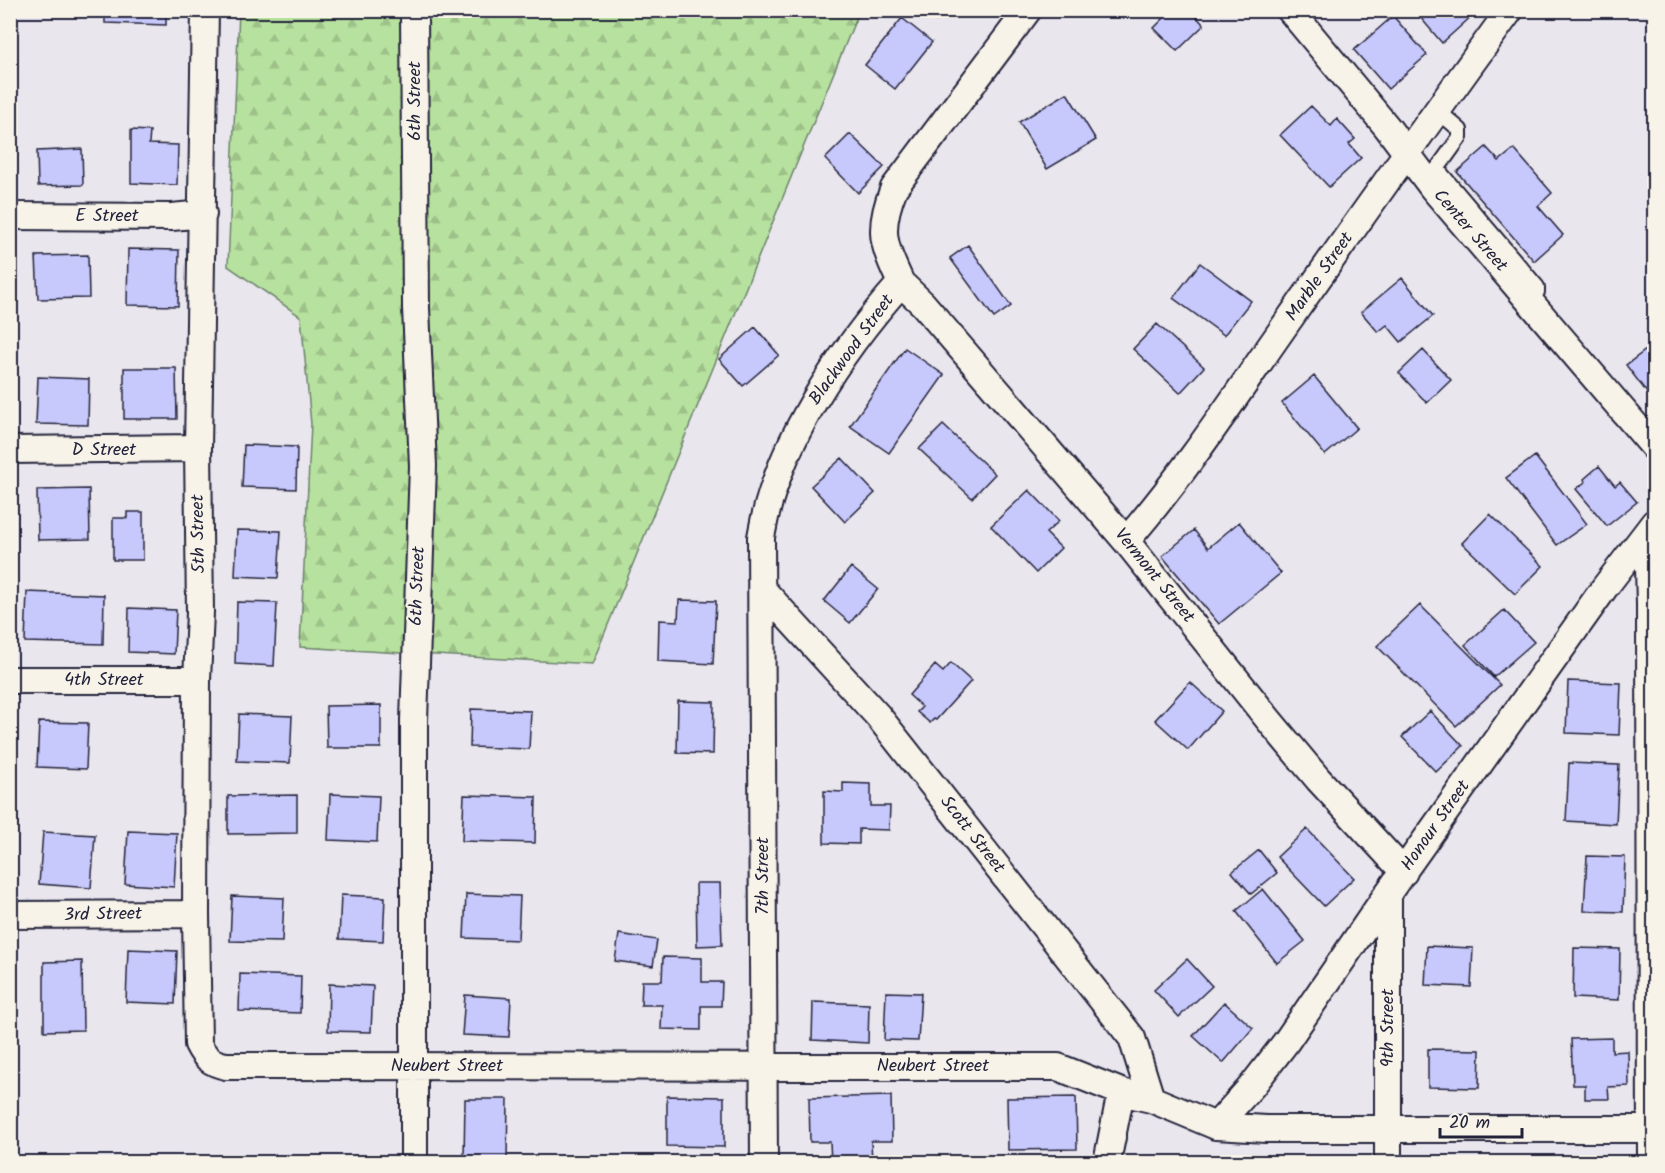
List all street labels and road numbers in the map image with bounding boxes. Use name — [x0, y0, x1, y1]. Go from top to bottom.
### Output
street label: 6th Street — [401, 60, 430, 141]
street label: Center Street — [1425, 183, 1515, 280]
street label: E Street — [75, 202, 140, 231]
street label: Marble Street — [1278, 225, 1362, 328]
street label: Blackwood Street — [802, 288, 903, 412]
street label: D Street — [72, 436, 137, 465]
street label: 5th Street — [184, 493, 214, 574]
street label: Vermont Street — [1106, 522, 1202, 631]
street label: 6th Street — [402, 545, 434, 626]
street label: 4th Street — [64, 666, 145, 695]
street label: Honour Street — [1394, 774, 1479, 878]
street label: Scott Street — [932, 790, 1013, 881]
street label: 7th Street — [749, 836, 778, 915]
street label: 3rd Street — [64, 900, 143, 930]
street label: 9th Street — [1374, 988, 1403, 1067]
street label: Neubert Street — [391, 1052, 504, 1081]
street label: Neubert Street — [877, 1052, 990, 1081]

